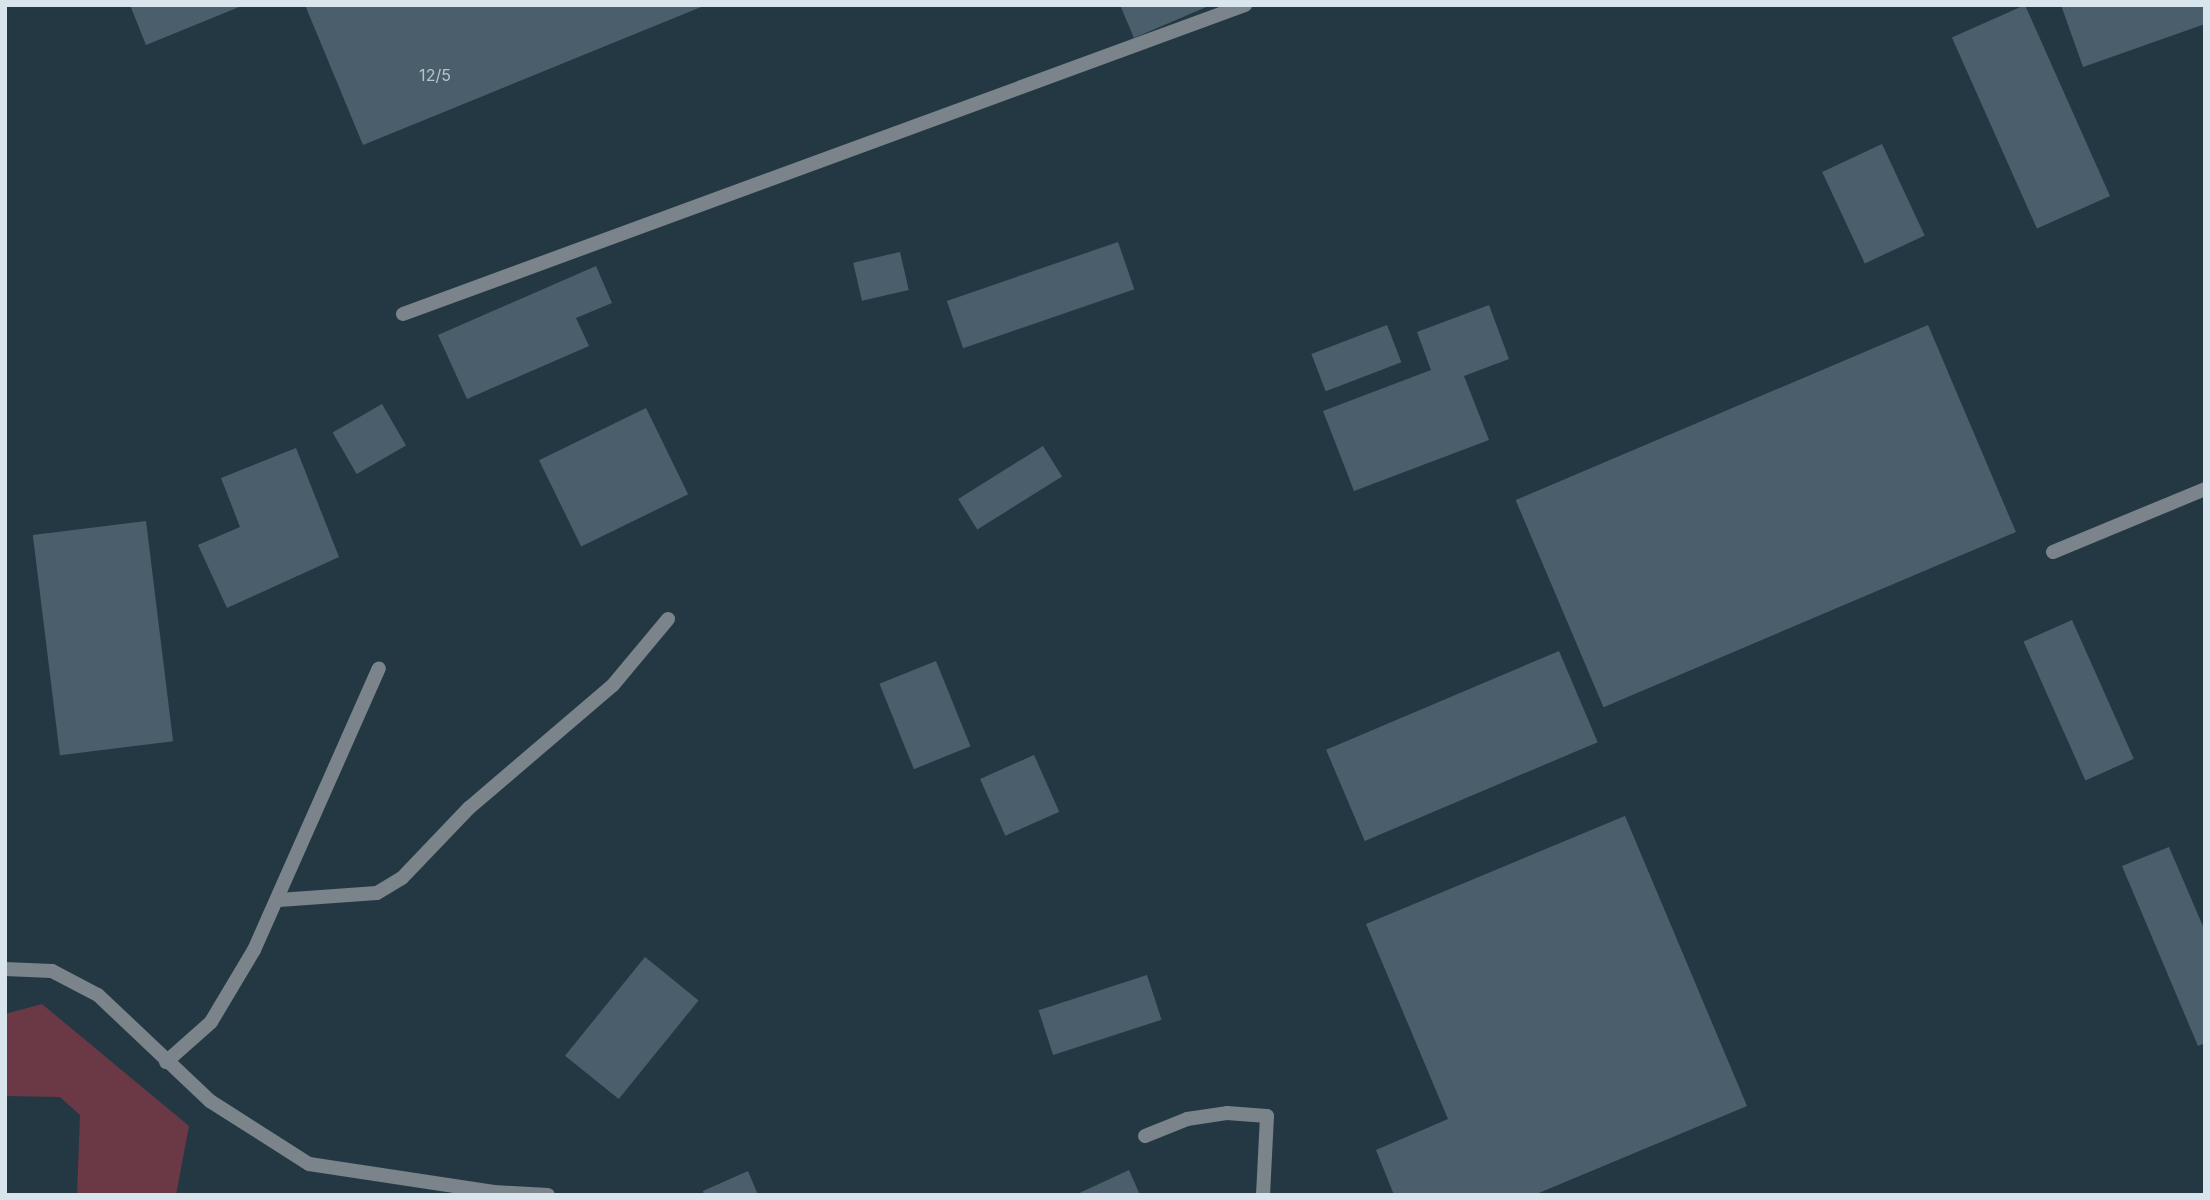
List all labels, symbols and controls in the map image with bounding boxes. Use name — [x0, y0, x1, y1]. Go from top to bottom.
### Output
house number: 12/5 — [419, 65, 451, 85]

